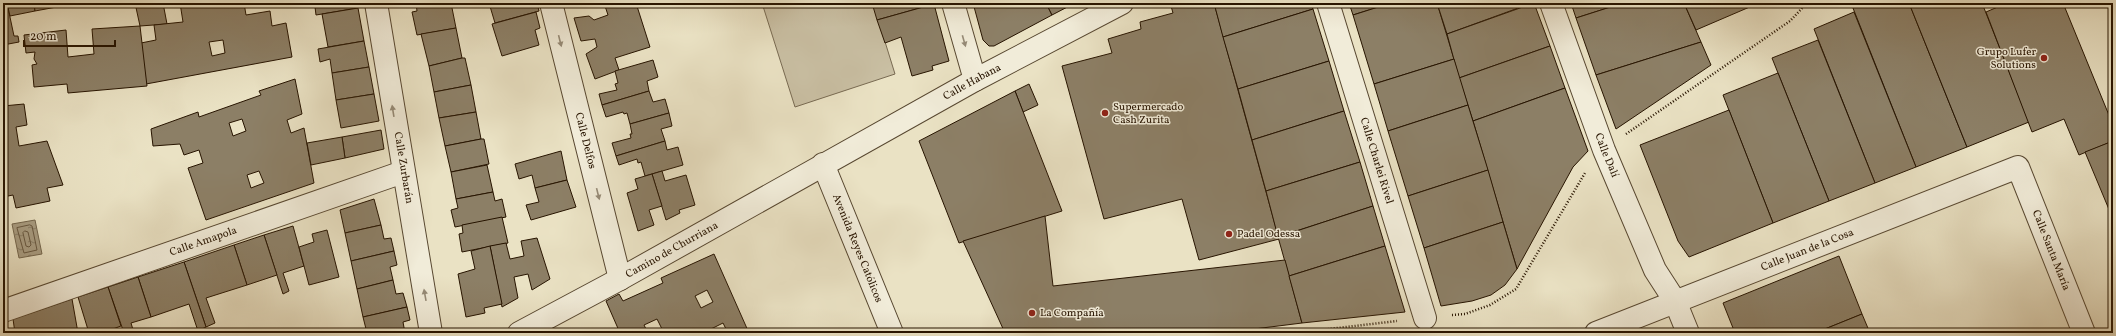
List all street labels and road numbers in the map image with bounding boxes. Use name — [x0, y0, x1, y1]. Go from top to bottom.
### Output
street label: Calle Habana — [940, 60, 1004, 104]
street label: Calle Delfos — [571, 111, 600, 171]
street label: Calle Charlei Rivel — [1356, 116, 1397, 206]
street label: Calle Zurbarán — [390, 131, 417, 205]
street label: Calle Dalí — [1591, 131, 1623, 180]
street label: Avenida Reyes Católicos — [828, 192, 886, 305]
street label: Calle Santa María — [2028, 208, 2074, 293]
street label: Camino de Churriana — [623, 218, 721, 282]
street label: Calle Amapola — [167, 223, 240, 260]
street label: Calle Juan de la Cosa — [1759, 225, 1856, 275]

